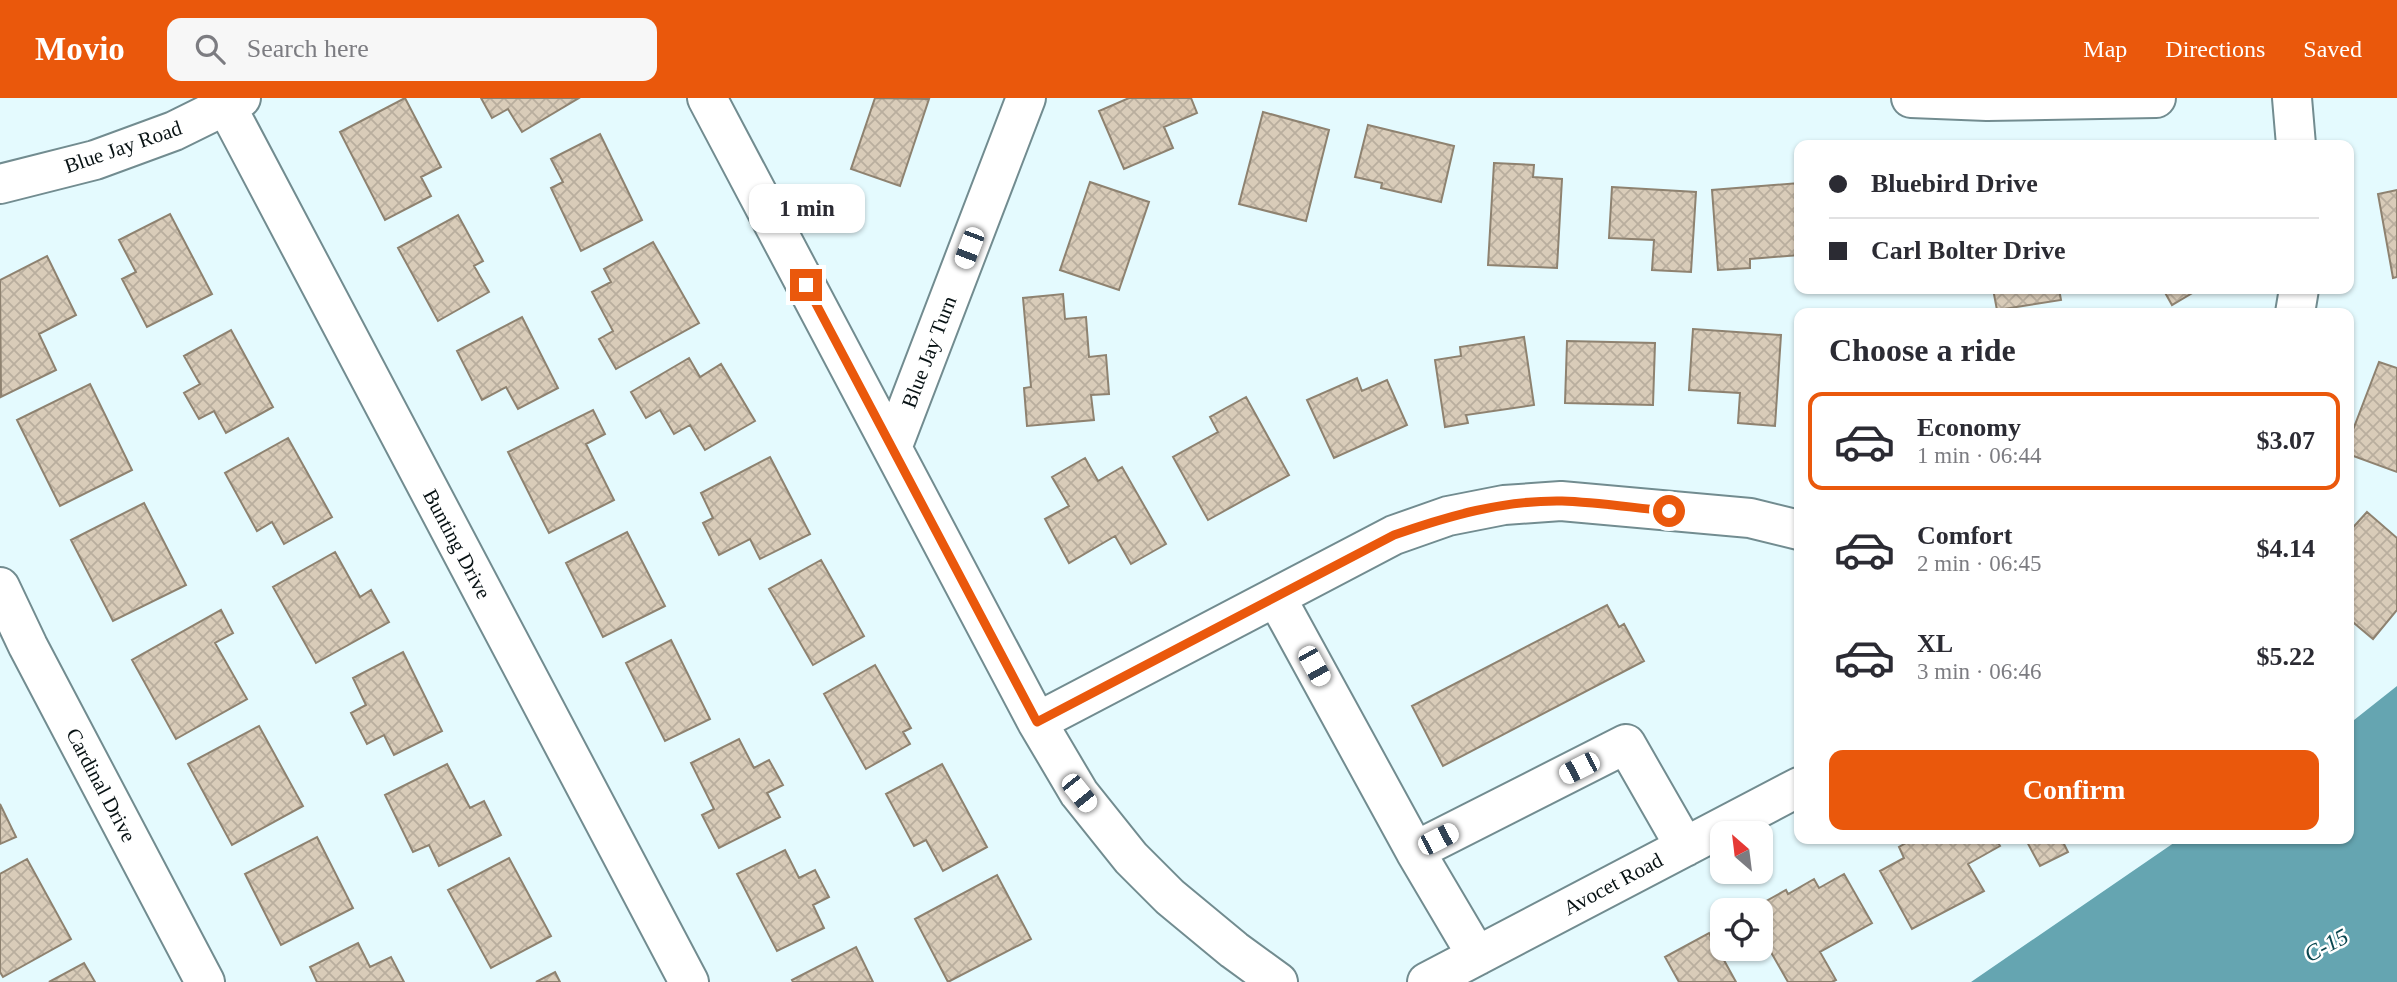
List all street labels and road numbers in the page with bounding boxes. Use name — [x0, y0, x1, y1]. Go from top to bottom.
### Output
street label: Blue Jay Road — [61, 116, 185, 178]
street label: Blue Jay Turn — [897, 292, 962, 411]
street label: Bunting Drive — [418, 485, 496, 603]
street label: Cardinal Drive — [61, 724, 141, 846]
street label: Avocet Road — [1559, 848, 1667, 920]

